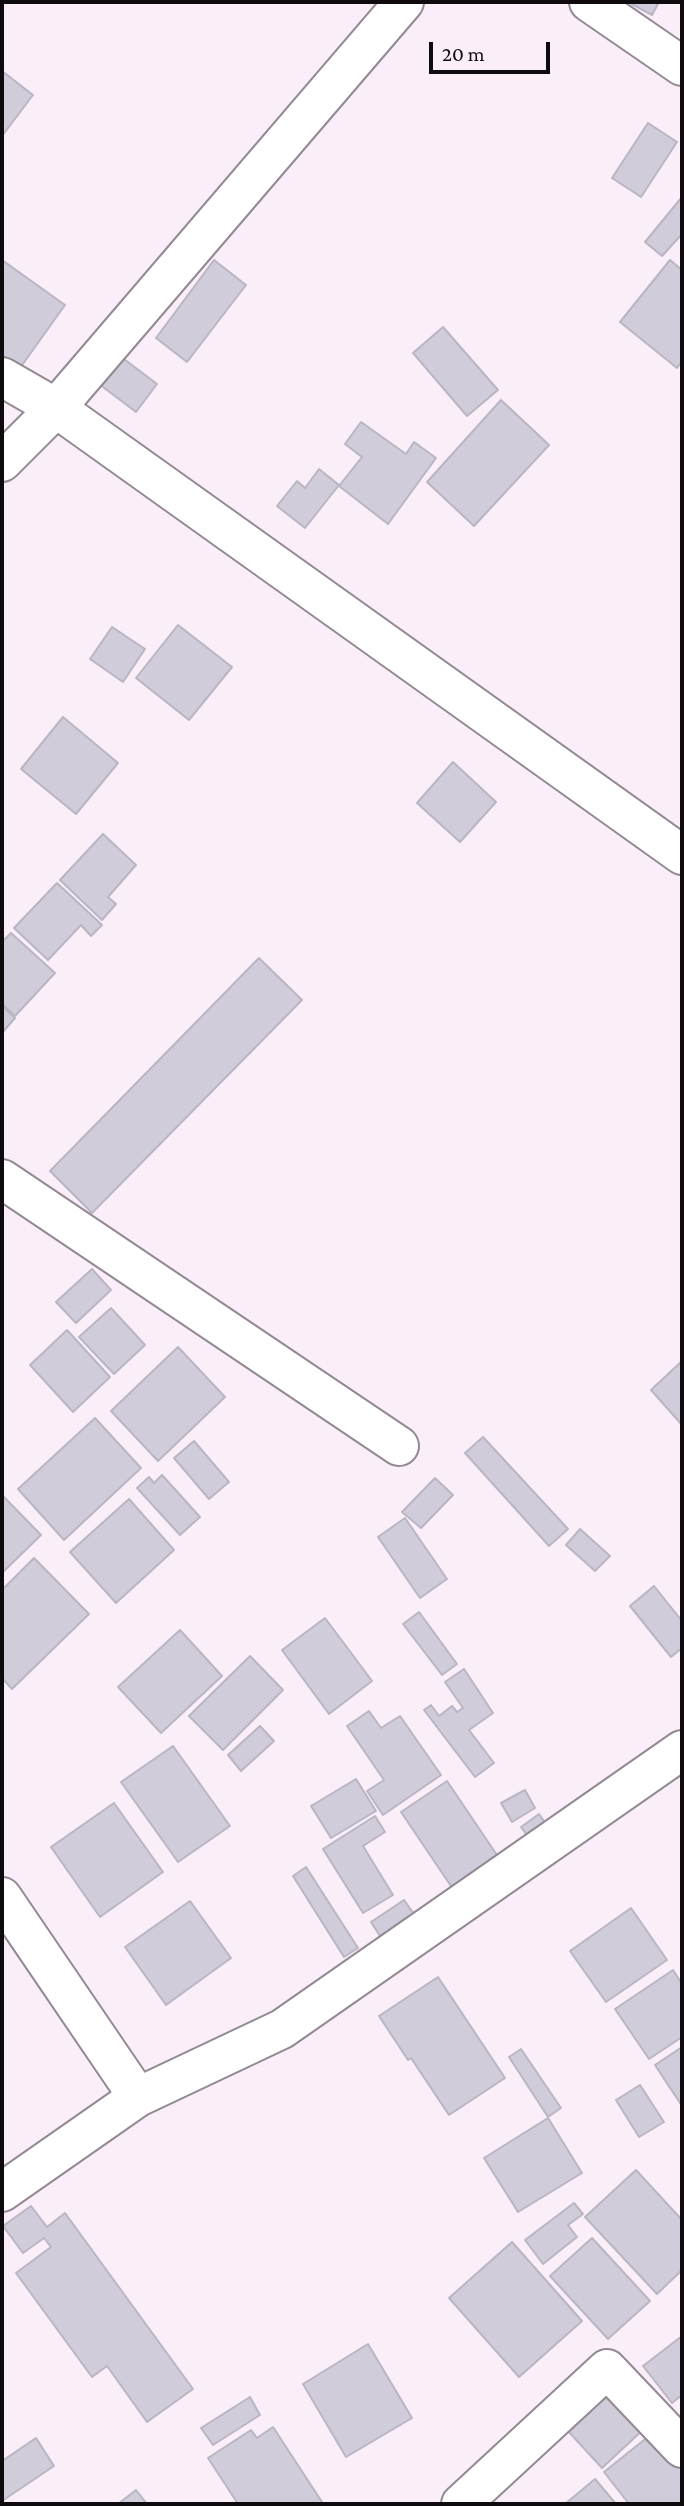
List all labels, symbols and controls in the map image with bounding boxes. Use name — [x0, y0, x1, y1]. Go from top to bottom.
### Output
scale bar — [432, 28, 553, 72]
text: 20 m — [442, 42, 485, 66]

